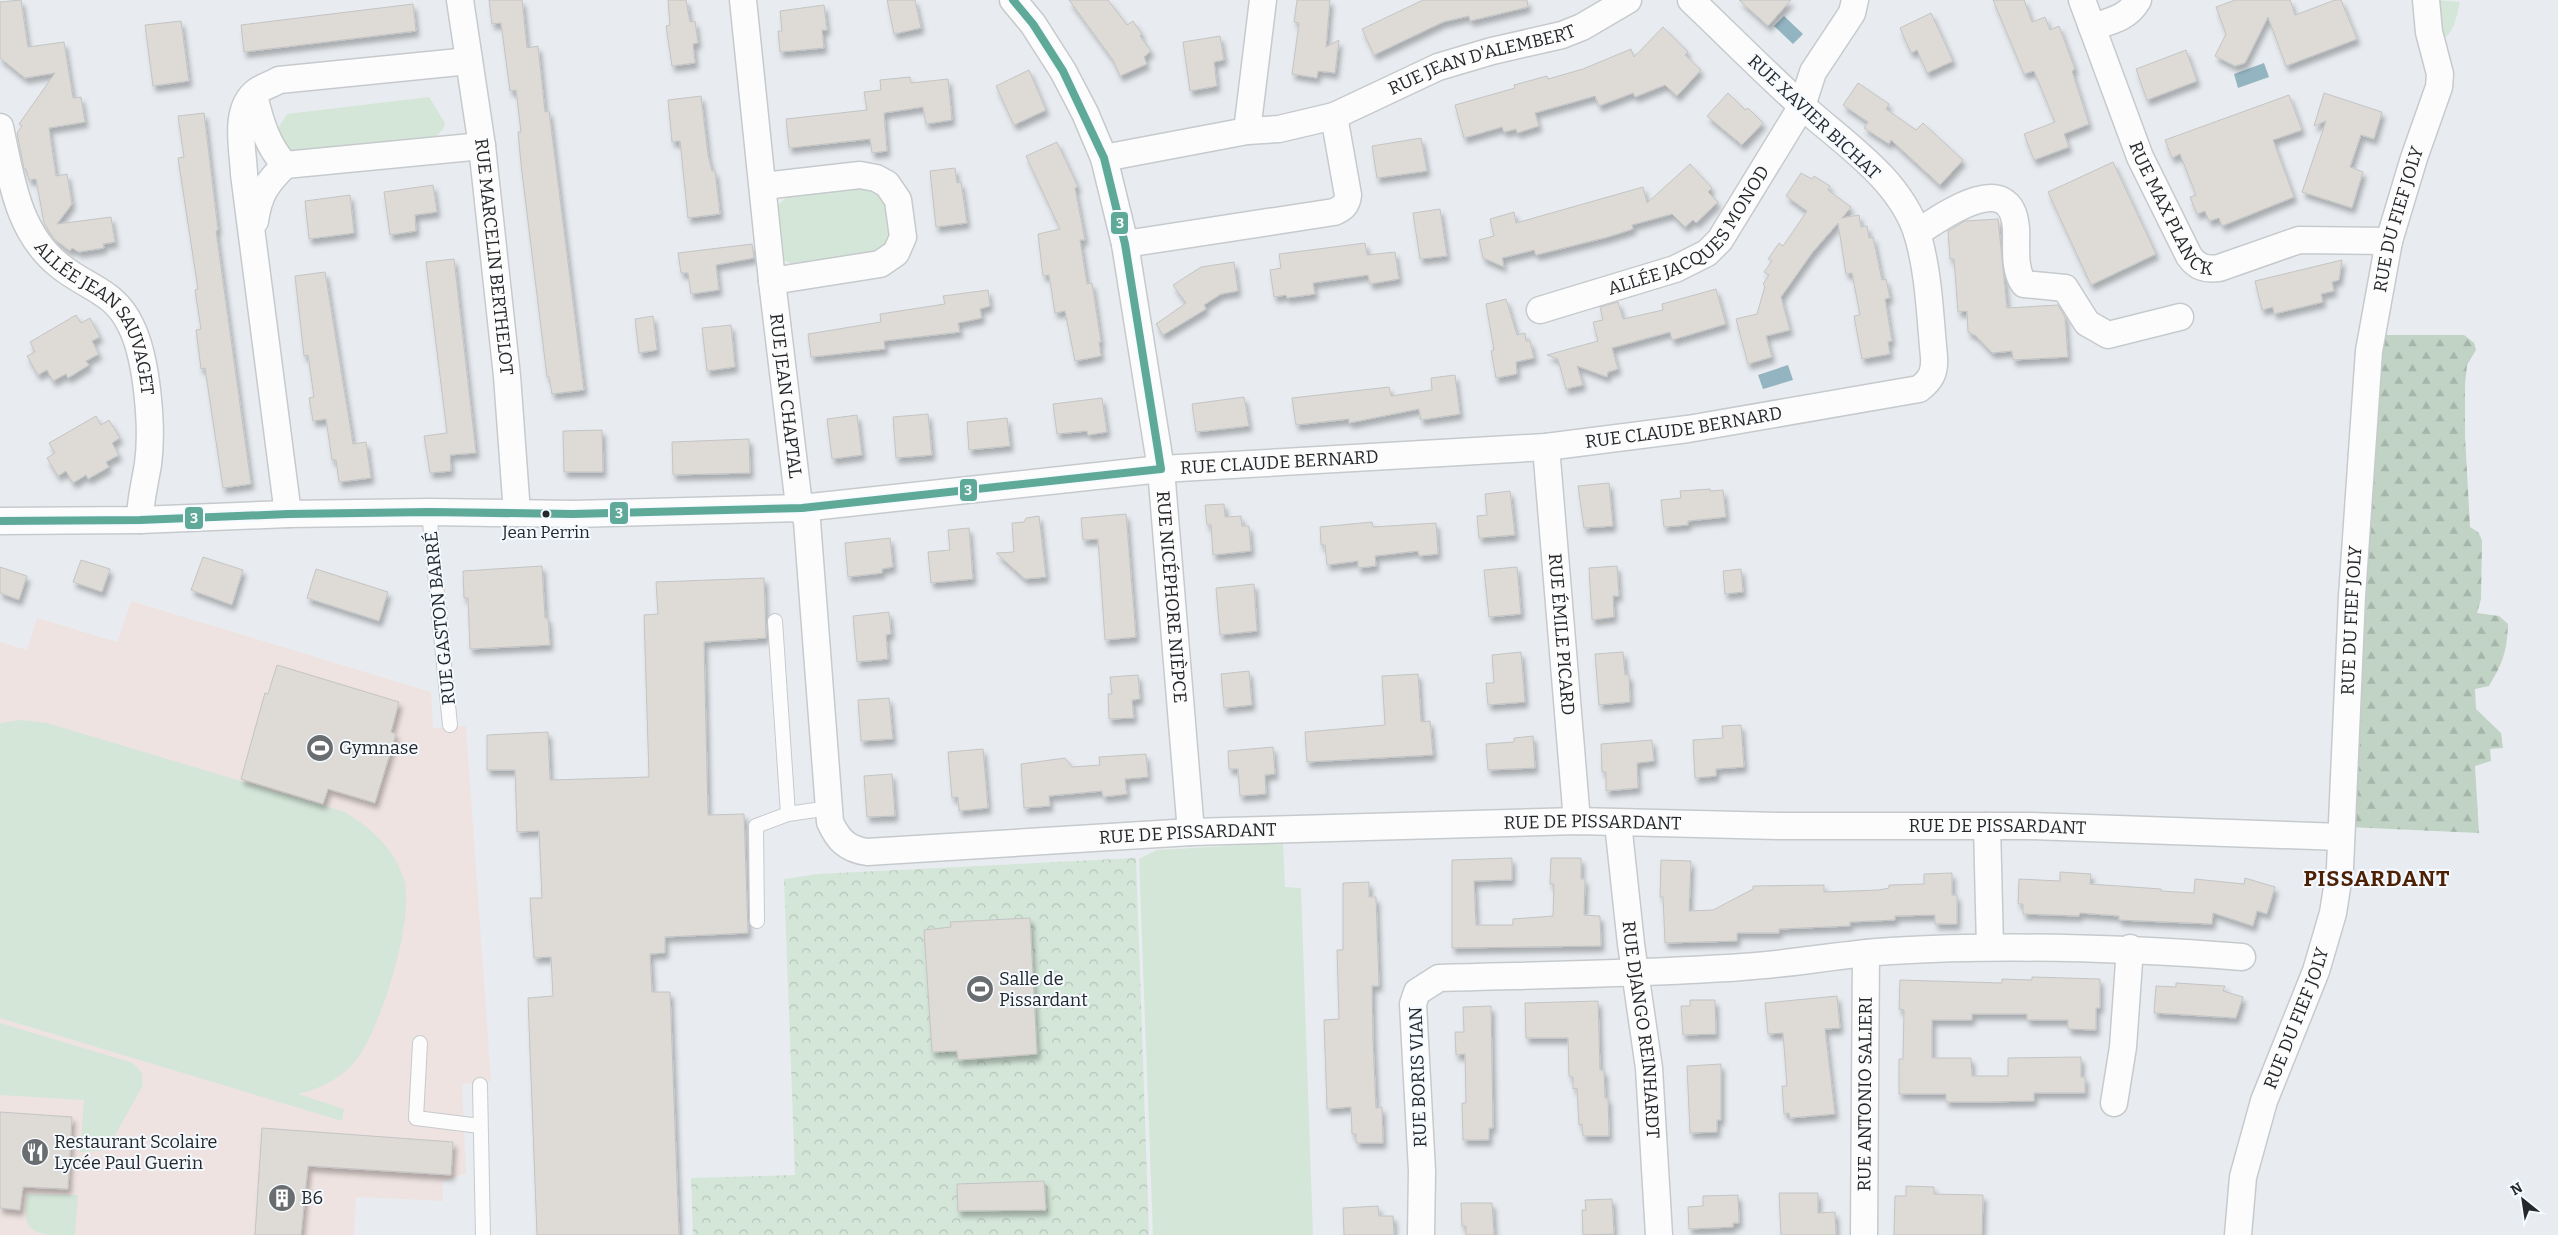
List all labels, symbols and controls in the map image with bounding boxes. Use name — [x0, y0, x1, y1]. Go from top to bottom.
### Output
street label: RUE JEAN D'ALEMBERT — [1385, 20, 1579, 100]
street label: RUE XAVIER BICHAT — [1743, 50, 1885, 184]
street label: RUE MARCELIN BERTHELOT — [470, 137, 518, 377]
street label: RUE MAX PLANCK — [2124, 138, 2215, 280]
street label: RUE DU FIEF JOLY — [2369, 143, 2428, 294]
street label: ALLÉE JACQUES MONOD — [1605, 161, 1774, 300]
line badge: 3 — [1110, 211, 1129, 235]
text: 3 — [1116, 215, 1124, 232]
street label: ALLÉE JEAN SAUVAGET — [30, 236, 159, 397]
street label: RUE JEAN CHAPTAL — [765, 312, 807, 479]
street label: RUE CLAUDE BERNARD — [1584, 402, 1784, 453]
street label: RUE CLAUDE BERNARD — [1180, 446, 1379, 479]
line badge: 3 — [959, 478, 978, 502]
text: 3 — [964, 482, 972, 499]
street label: RUE NICÉPHORE NIÈPCE — [1152, 490, 1191, 704]
line badge: 3 — [609, 501, 629, 525]
text: 3 — [615, 505, 623, 522]
line badge: 3 — [184, 506, 204, 530]
marker: Jean Perrin — [541, 509, 551, 519]
text: 3 — [190, 510, 198, 527]
place label: Jean Perrin — [501, 522, 590, 543]
street label: RUE GASTON BARRÉ — [419, 530, 460, 706]
street label: RUE DU FIEF JOLY — [2337, 544, 2367, 696]
street label: RUE ÉMILE PICARD — [1544, 552, 1579, 716]
sports icon: Gymnase — [305, 733, 335, 763]
place label: Gymnase — [339, 737, 418, 759]
street label: RUE DE PISSARDANT — [1503, 810, 1682, 835]
street label: RUE DE PISSARDANT — [1908, 815, 2087, 839]
street label: RUE DE PISSARDANT — [1098, 819, 1277, 849]
district label: PISSARDANT — [2304, 865, 2450, 892]
street label: RUE DJANGO REINHARDT — [1618, 920, 1664, 1139]
street label: RUE DU FIEF JOLY — [2259, 945, 2333, 1092]
place label: Salle de Pissardant — [999, 968, 1088, 1011]
sports icon: Salle de Pissardant — [965, 974, 995, 1004]
street label: RUE ANTONIO SALIERI — [1853, 996, 1877, 1192]
street label: RUE BORIS VIAN — [1405, 1006, 1431, 1148]
place label: Restaurant Scolaire Lycée Paul Guerin — [54, 1131, 217, 1174]
restaurant icon: Restaurant Scolaire Lycée Paul Guerin — [20, 1137, 50, 1167]
north arrow — [2498, 1175, 2548, 1225]
text: N — [2508, 1179, 2526, 1199]
building icon: B6 — [267, 1183, 297, 1213]
place label: B6 — [301, 1187, 323, 1209]

